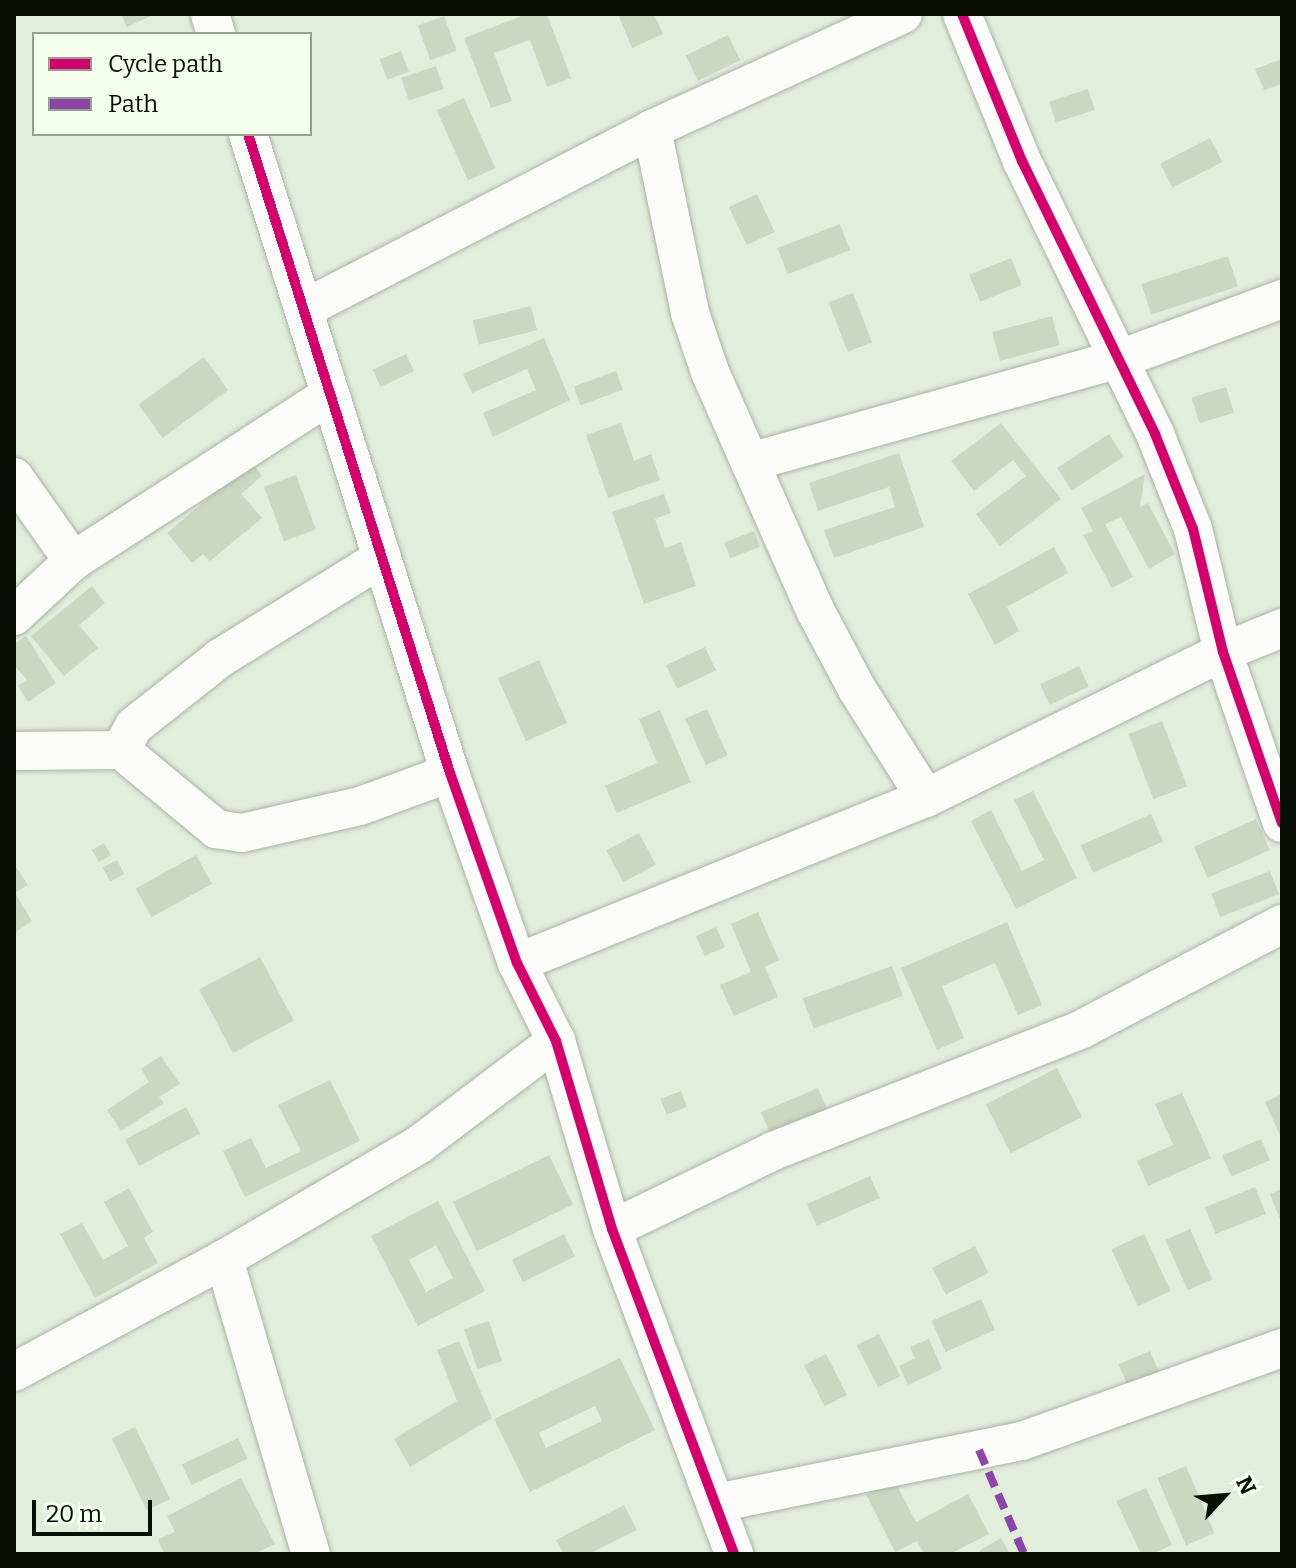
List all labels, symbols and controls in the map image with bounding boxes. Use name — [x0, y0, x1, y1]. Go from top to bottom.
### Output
legend — [32, 32, 312, 136]
text: Cycle path — [108, 50, 223, 78]
text: Path — [108, 90, 158, 118]
north arrow — [1184, 1456, 1264, 1536]
text: N — [1230, 1472, 1262, 1499]
scale bar — [36, 1484, 156, 1534]
text: 20 m — [46, 1500, 102, 1528]

